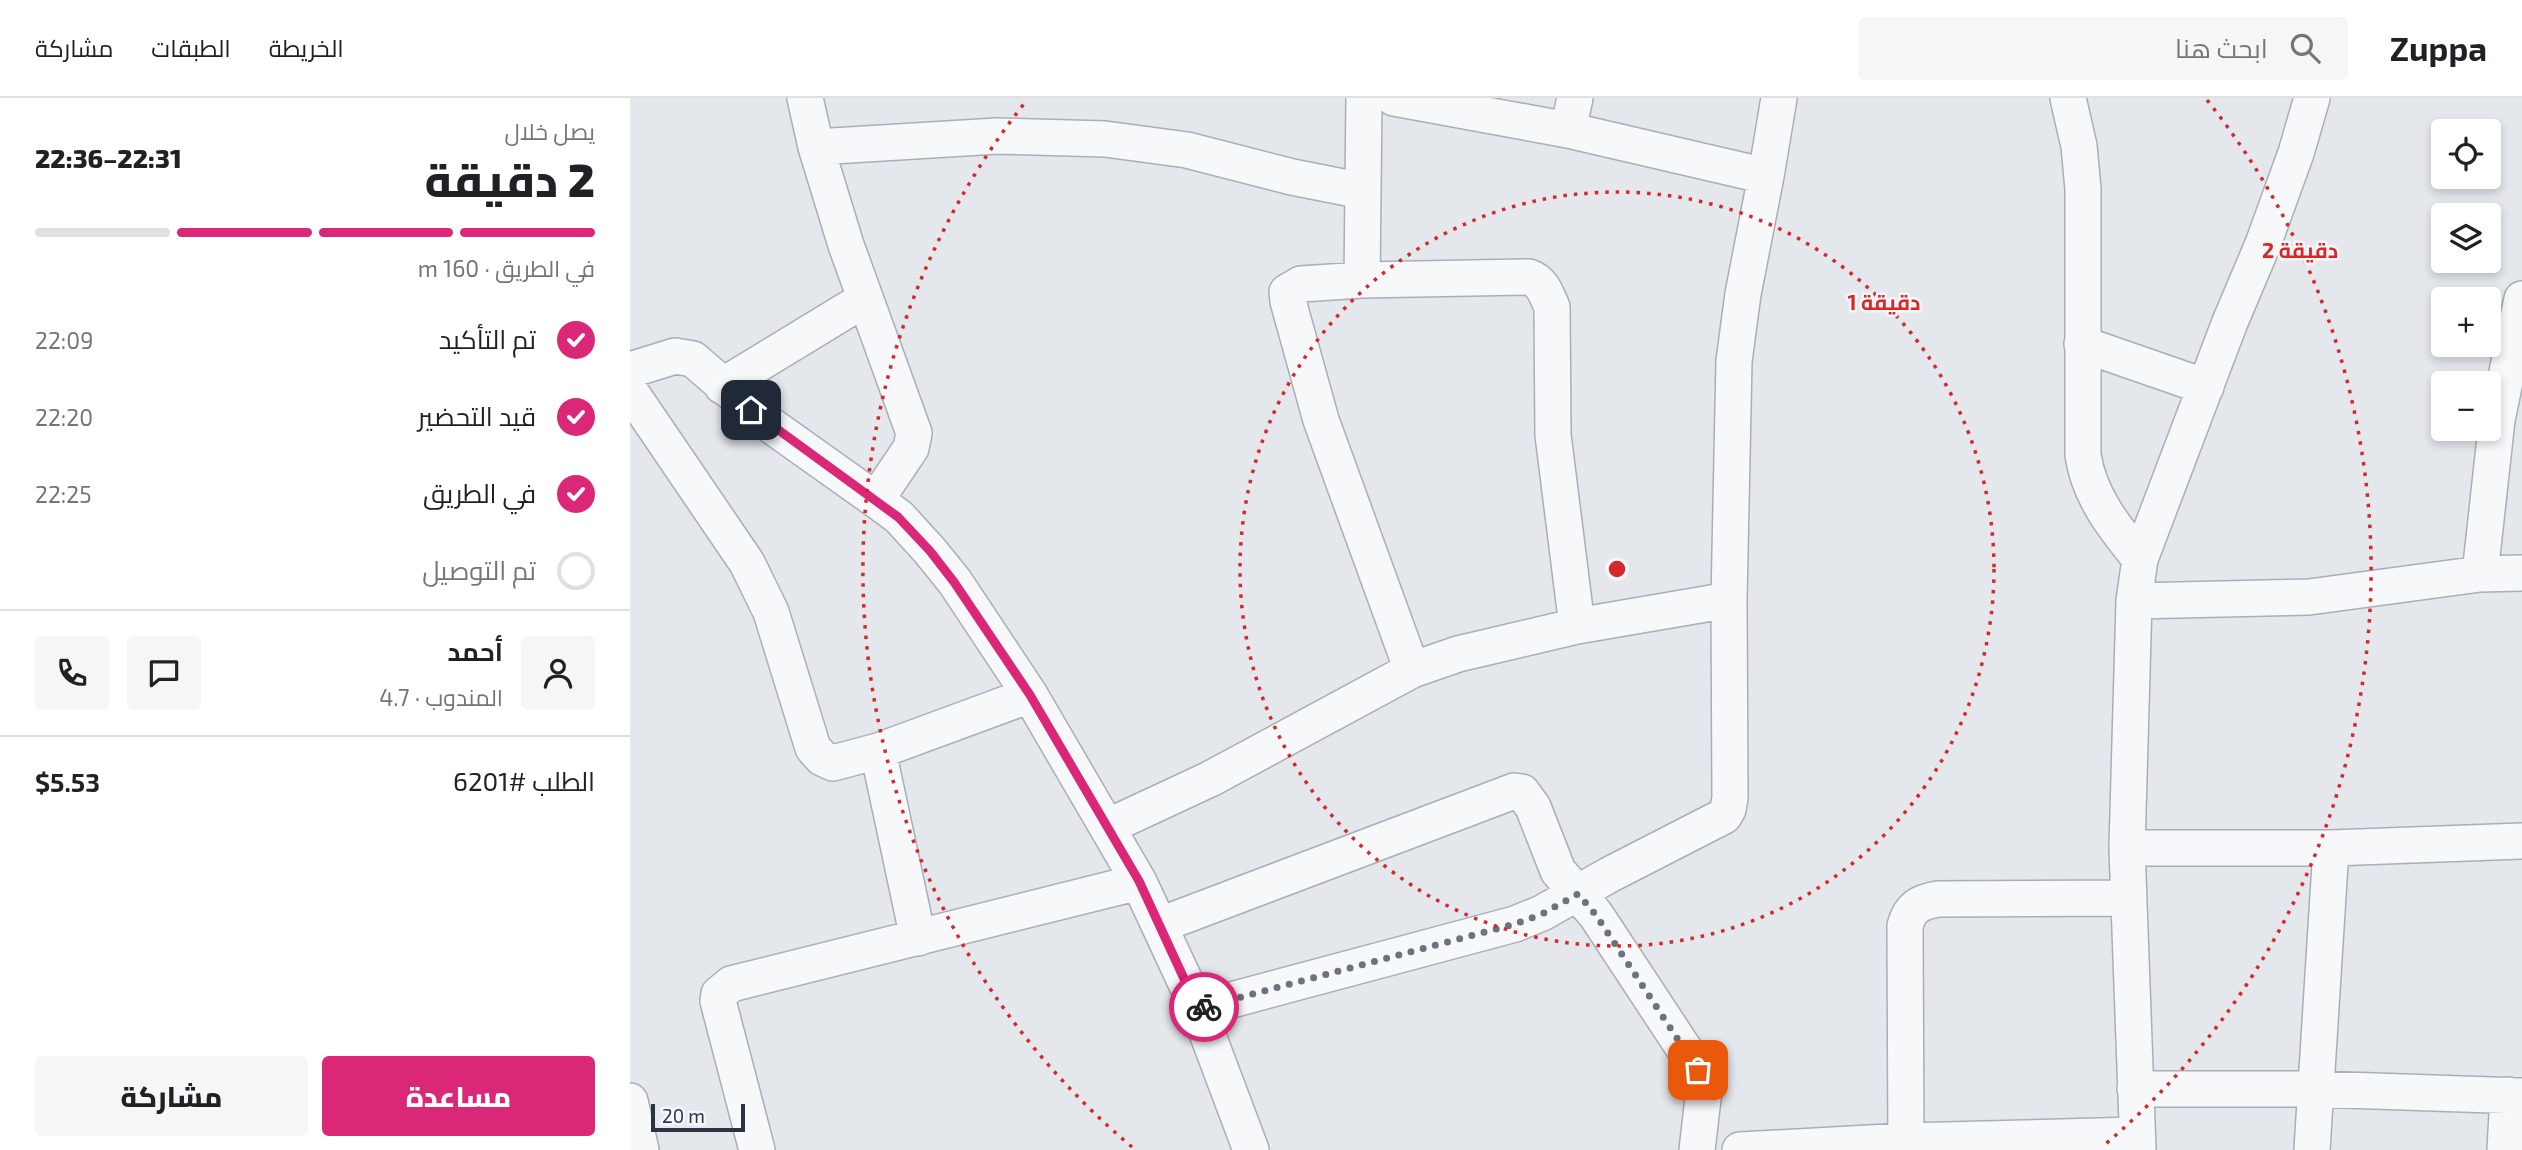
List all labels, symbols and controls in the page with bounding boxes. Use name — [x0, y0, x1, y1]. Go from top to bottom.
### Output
search box — [1858, 17, 2348, 80]
text: Zuppa — [2390, 28, 2487, 68]
icon: search — [2286, 29, 2324, 67]
text: ابحث هنا — [2175, 32, 2268, 63]
text: مشاركة — [35, 33, 113, 62]
text: الطبقات — [151, 33, 231, 62]
text: الخريطة — [269, 33, 344, 62]
text: يصل خلال — [505, 117, 595, 145]
map controls — [2431, 119, 2501, 441]
button: locate — [2431, 119, 2501, 189]
text: 22:31–22:36 — [35, 142, 182, 173]
text: 2 دقيقة — [424, 151, 595, 206]
button: layers — [2431, 203, 2501, 273]
text: 2 دقيقة — [2262, 237, 2338, 263]
text: في الطريق · 160 m — [418, 254, 595, 282]
button: + — [2431, 287, 2501, 357]
text: 1 دقيقة — [1848, 289, 1920, 315]
icon: check — [557, 321, 595, 359]
text: تم التأكيد — [439, 323, 536, 354]
text: 22:09 — [35, 326, 93, 354]
button: − — [2431, 371, 2501, 441]
pin — [721, 380, 781, 440]
icon: home — [732, 391, 770, 429]
icon: check — [557, 398, 595, 436]
text: قيد التحضير — [418, 400, 536, 431]
text: 22:20 — [35, 403, 93, 431]
icon: check — [557, 475, 595, 513]
text: في الطريق — [423, 477, 536, 508]
text: 22:25 — [35, 480, 92, 508]
text: تم التوصيل — [422, 554, 536, 585]
centre of rings — [1605, 557, 1629, 581]
text: أحمد — [447, 635, 503, 666]
button: phone — [35, 636, 109, 710]
button: chat — [127, 636, 201, 710]
button: person — [521, 636, 595, 710]
text: المندوب · 4.7 — [379, 683, 503, 711]
text: الطلب #6201 — [453, 765, 595, 796]
text: $5.53 — [35, 766, 100, 797]
courier — [1169, 972, 1239, 1042]
icon: bike — [1185, 988, 1223, 1026]
pin — [1668, 1040, 1728, 1100]
icon: bag — [1679, 1051, 1717, 1089]
button: مشاركة — [35, 1056, 308, 1136]
button: مساعدة — [322, 1056, 595, 1136]
scale bar — [651, 1101, 746, 1133]
text: 20 m — [662, 1104, 705, 1127]

